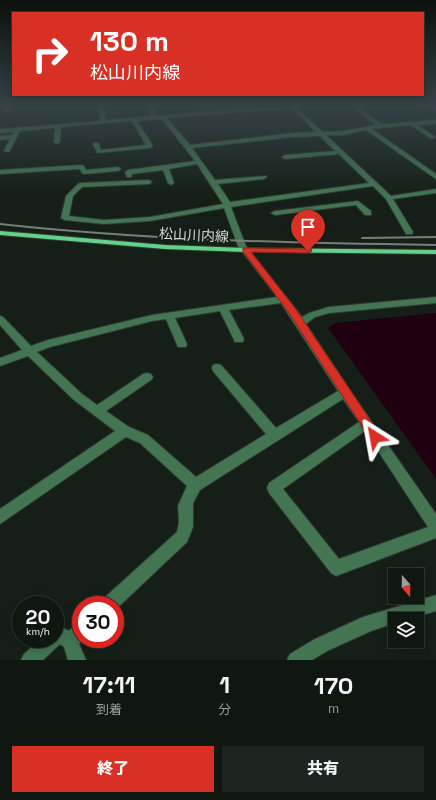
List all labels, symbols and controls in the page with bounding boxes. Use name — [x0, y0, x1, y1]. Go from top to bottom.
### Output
text: 130 m — [90, 23, 169, 59]
icon: right — [24, 28, 76, 80]
text: 松山川内線 — [90, 61, 180, 84]
pin — [291, 210, 325, 251]
icon: arrive — [297, 216, 319, 238]
street label: 松山川内線 — [159, 224, 229, 246]
position arrow — [354, 416, 396, 458]
north arrow — [388, 568, 424, 604]
map controls — [388, 568, 424, 648]
speed limit sign: 30 — [72, 596, 124, 648]
text: 20 — [26, 604, 50, 630]
button: layers — [388, 612, 424, 648]
text: km/h — [26, 625, 50, 638]
text: 17:11 — [83, 669, 136, 700]
text: 1 — [219, 669, 230, 700]
text: 170 — [314, 670, 353, 701]
text: m — [328, 700, 339, 717]
text: 到着 — [96, 701, 122, 718]
text: 分 — [218, 701, 231, 718]
button: 終了 — [12, 746, 214, 792]
button: 共有 — [222, 746, 424, 792]

